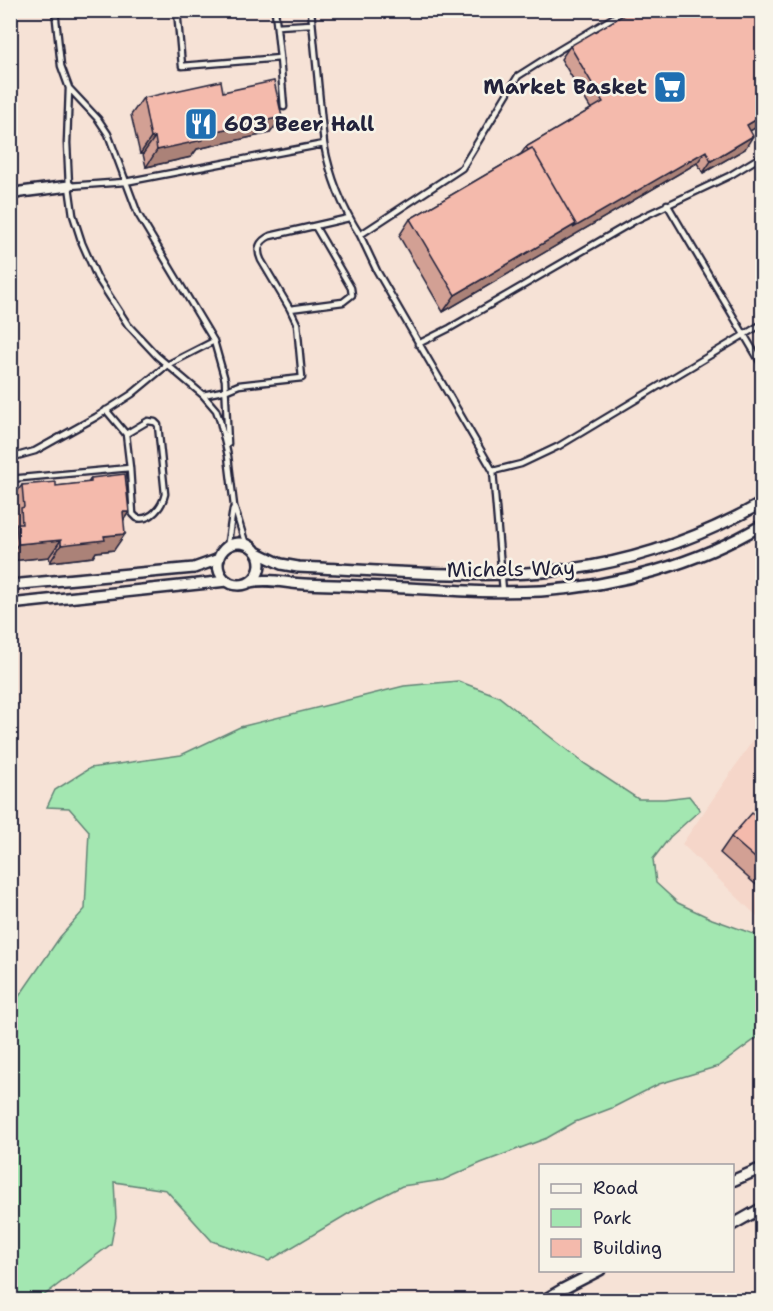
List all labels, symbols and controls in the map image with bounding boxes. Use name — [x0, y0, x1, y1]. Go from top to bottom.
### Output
supermarket icon: Market Basket — [652, 69, 688, 105]
place label: Market Basket — [483, 73, 647, 101]
restaurant icon: 603 Beer Hall — [183, 106, 219, 142]
place label: 603 Beer Hall — [224, 110, 374, 138]
street label: Michels Way — [446, 554, 576, 584]
legend — [539, 1164, 734, 1272]
text: Road — [593, 1176, 638, 1200]
text: Park — [593, 1206, 632, 1230]
text: Building — [593, 1236, 662, 1260]

